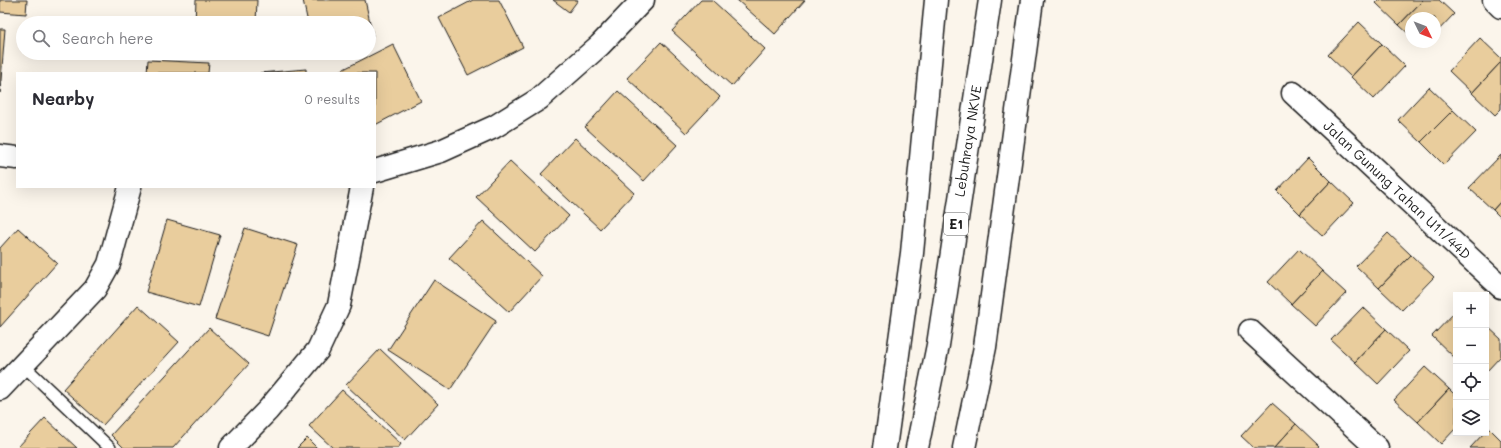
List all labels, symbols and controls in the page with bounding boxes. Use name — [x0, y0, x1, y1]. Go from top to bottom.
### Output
north arrow — [1405, 12, 1441, 48]
search box — [16, 16, 376, 60]
icon: search — [30, 27, 52, 49]
text: Search here — [62, 28, 153, 48]
street label: Lebuhraya NKVE — [949, 84, 986, 198]
text: Nearby — [32, 87, 94, 109]
text: 0 results — [305, 90, 360, 107]
street label: Jalan Gunung Tahan U11/44D — [1319, 116, 1475, 263]
road number: E1 — [944, 213, 968, 235]
map controls — [1453, 292, 1489, 436]
button: + — [1453, 292, 1489, 328]
button: − — [1453, 328, 1489, 364]
button: locate — [1453, 364, 1489, 400]
button: layers — [1453, 400, 1489, 436]

